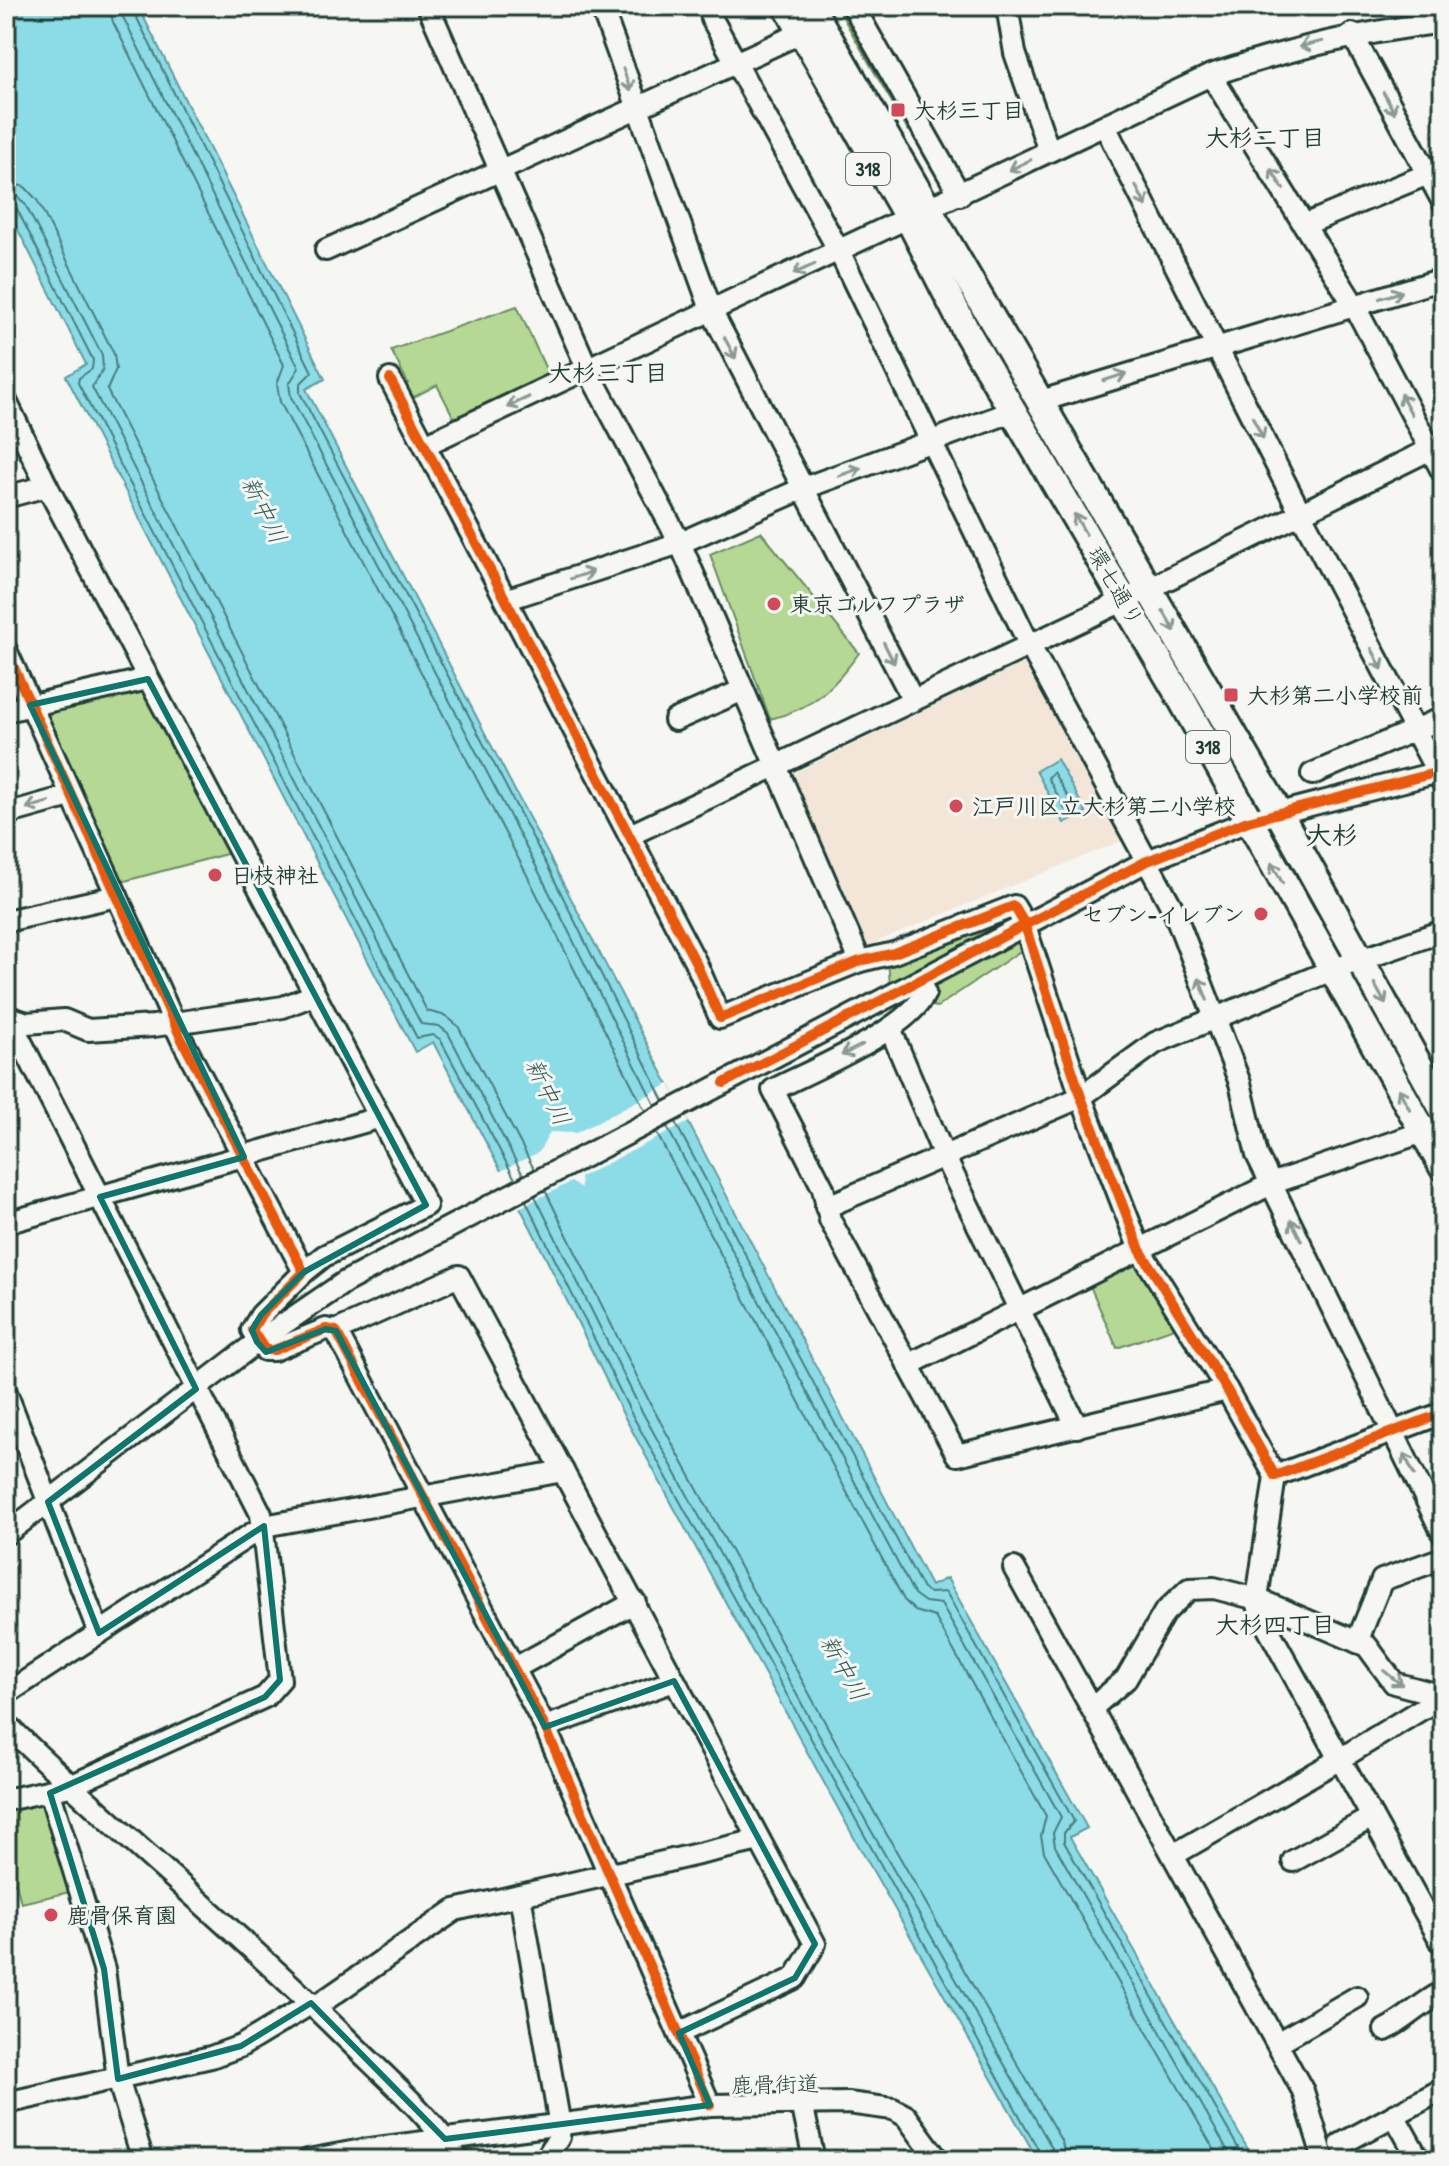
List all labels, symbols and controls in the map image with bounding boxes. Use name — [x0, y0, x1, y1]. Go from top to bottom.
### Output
one-way arrow — [1299, 37, 1324, 52]
one-way arrow — [620, 67, 635, 92]
one-way arrow — [1382, 90, 1397, 114]
place label: 大杉三丁目 — [914, 95, 1024, 125]
marker: 大杉三丁目 — [889, 101, 907, 119]
district label: 大杉二丁目 — [1205, 121, 1325, 153]
road number: 318 — [846, 153, 890, 185]
one-way arrow — [1008, 158, 1032, 173]
one-way arrow — [1269, 168, 1286, 190]
one-way arrow — [1133, 183, 1149, 207]
one-way arrow — [793, 262, 817, 277]
one-way arrow — [1378, 287, 1403, 301]
one-way arrow — [723, 336, 739, 360]
district label: 大杉三丁目 — [548, 356, 668, 388]
one-way arrow — [1102, 369, 1127, 383]
one-way arrow — [1398, 393, 1414, 417]
one-way arrow — [506, 395, 530, 410]
one-way arrow — [1250, 415, 1266, 439]
one-way arrow — [837, 463, 862, 478]
water label: 新中川 — [235, 470, 295, 549]
one-way arrow — [1072, 513, 1088, 536]
street label: 環七通り — [1081, 540, 1151, 632]
one-way arrow — [568, 567, 594, 582]
place label: 東京ゴルフプラザ — [790, 589, 965, 619]
marker: 東京ゴルフプラザ — [765, 595, 783, 613]
one-way arrow — [1162, 609, 1177, 633]
one-way arrow — [882, 641, 897, 665]
one-way arrow — [1370, 646, 1386, 670]
place label: 大杉第二小学校前 — [1247, 680, 1423, 710]
marker: 大杉第二小学校前 — [1222, 686, 1240, 704]
road number: 318 — [1186, 731, 1230, 763]
place label: 江戸川区立大杉第二小学校 — [972, 791, 1236, 821]
marker: 江戸川区立大杉第二小学校 — [947, 797, 965, 815]
one-way arrow — [25, 798, 51, 813]
district label: 大杉 — [1306, 817, 1358, 852]
place label: 日枝神社 — [231, 860, 319, 890]
one-way arrow — [1269, 861, 1284, 885]
marker: 日枝神社 — [206, 866, 224, 884]
place label: セブン-イレブン — [1082, 899, 1245, 929]
marker: セブン-イレブン — [1252, 905, 1270, 923]
one-way arrow — [1195, 977, 1209, 1002]
one-way arrow — [1373, 981, 1388, 1005]
one-way arrow — [840, 1043, 864, 1058]
water label: 新中川 — [519, 1052, 579, 1131]
one-way arrow — [1396, 1088, 1412, 1111]
one-way arrow — [1288, 1218, 1303, 1242]
one-way arrow — [1401, 1453, 1416, 1477]
district label: 大杉四丁目 — [1215, 1608, 1335, 1640]
water label: 新中川 — [813, 1628, 876, 1707]
one-way arrow — [1383, 1668, 1404, 1686]
place label: 鹿骨保育園 — [67, 1900, 177, 1930]
marker: 鹿骨保育園 — [42, 1906, 60, 1924]
street label: 鹿骨街道 — [731, 2068, 819, 2100]

